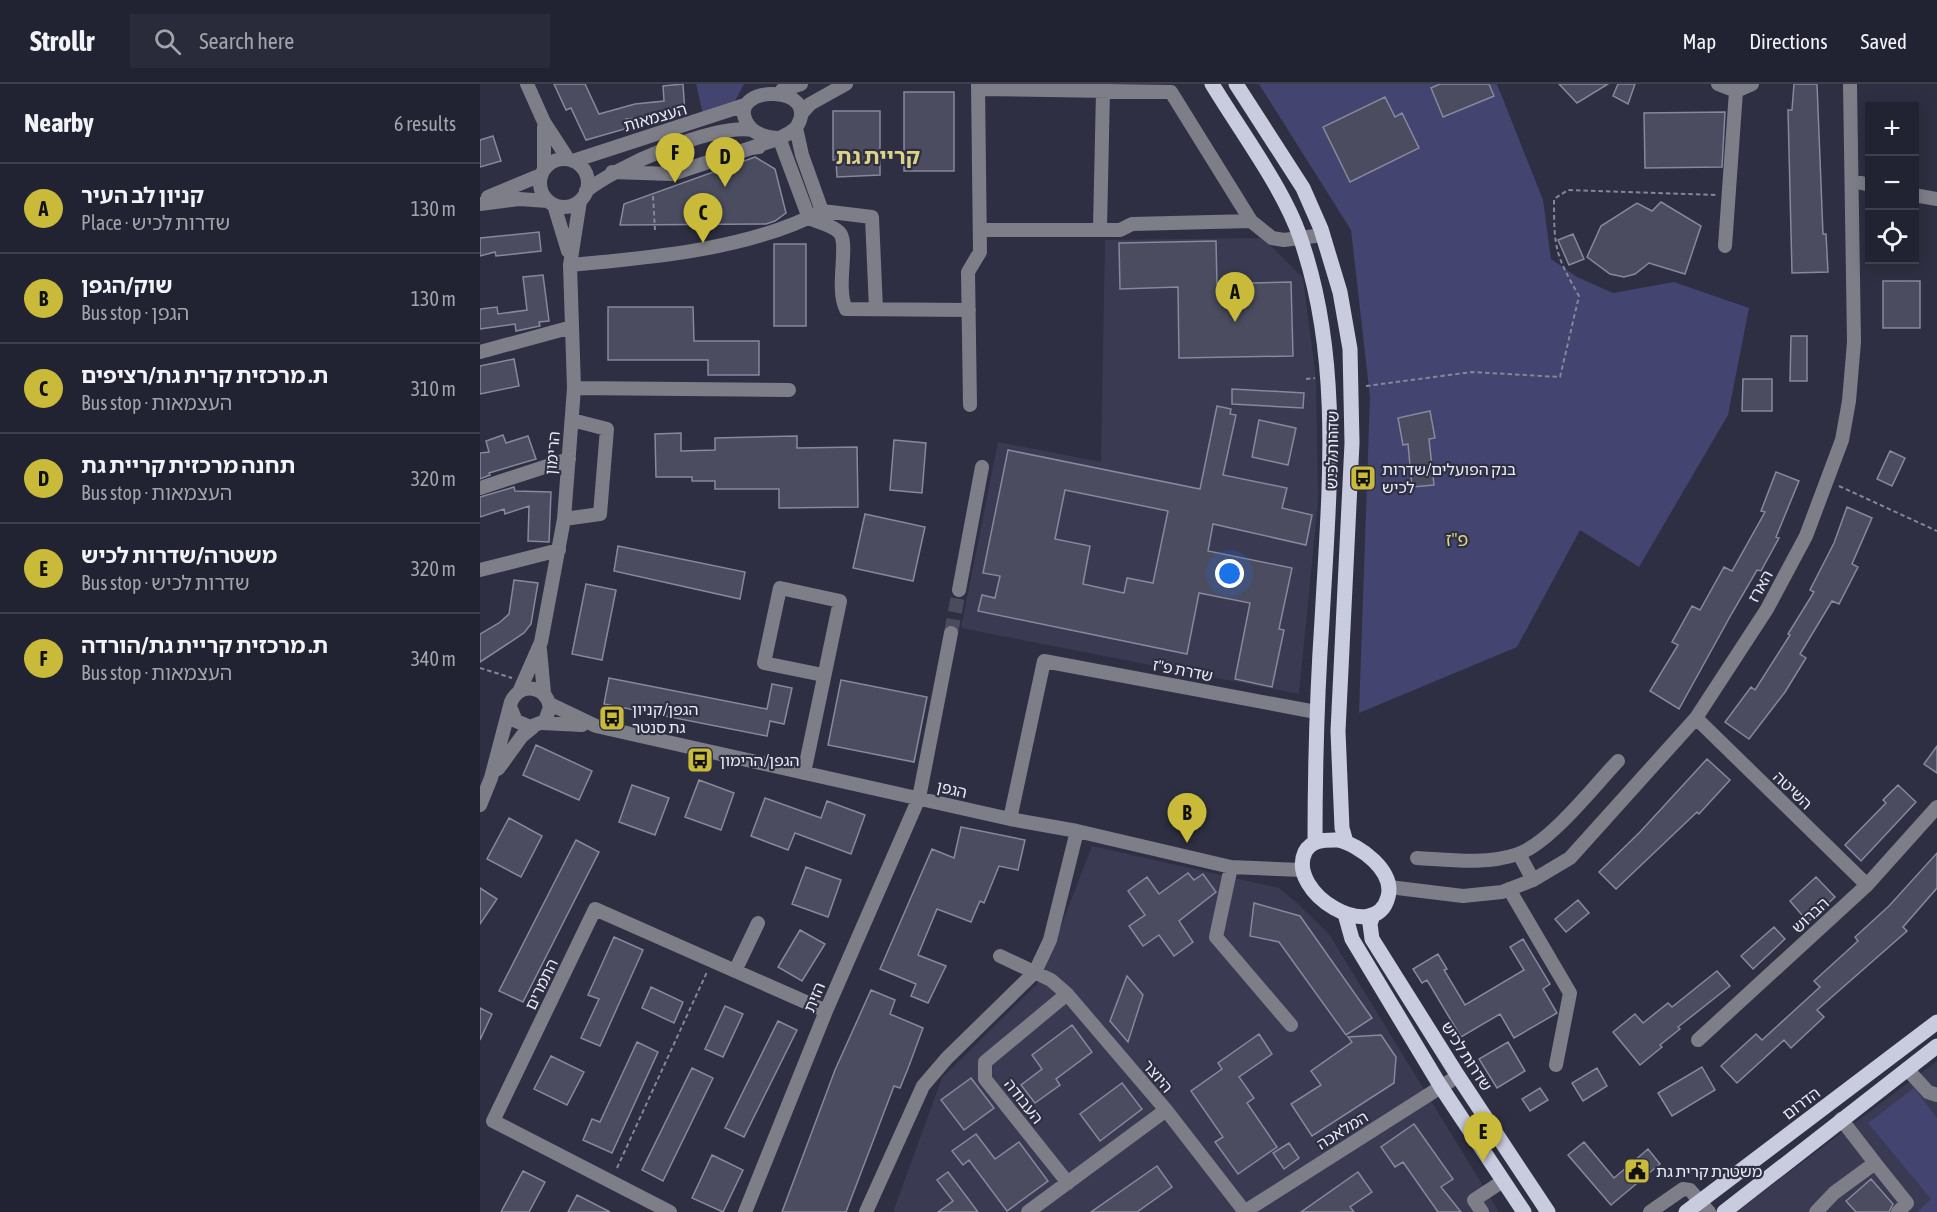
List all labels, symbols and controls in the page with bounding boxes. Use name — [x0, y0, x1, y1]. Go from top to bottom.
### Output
search box — [130, 14, 550, 68]
text: Strollr — [30, 25, 94, 57]
icon: search — [151, 25, 184, 58]
text: Search here — [199, 28, 294, 54]
text: Map — [1682, 29, 1716, 53]
text: Directions — [1749, 29, 1828, 53]
text: Saved — [1861, 29, 1907, 53]
street label: העצמאות — [621, 99, 689, 135]
map controls — [1865, 102, 1919, 264]
button: + — [1865, 102, 1919, 156]
text: Nearby — [24, 108, 94, 138]
text: 6 results — [394, 112, 456, 135]
pin: F — [656, 134, 694, 183]
pin: D — [706, 138, 744, 187]
district label: קריית גת — [836, 143, 920, 169]
button: − — [1865, 156, 1919, 210]
text: קניון לב העיר — [81, 182, 204, 208]
pin: C — [684, 194, 722, 243]
text: A — [39, 197, 48, 220]
text: 130 m — [411, 197, 456, 220]
button: locate — [1865, 210, 1919, 264]
text: Place · שדרות לכיש — [81, 211, 230, 234]
text: שוק/הגפן — [81, 272, 173, 298]
pin: A — [1216, 272, 1254, 322]
text: B — [39, 287, 48, 310]
text: 130 m — [411, 287, 456, 310]
text: Bus stop · הגפן — [81, 301, 189, 324]
text: ת. מרכזית קרית גת/רציפים — [81, 362, 328, 388]
text: C — [39, 377, 48, 400]
text: 310 m — [411, 377, 456, 400]
text: Bus stop · העצמאות — [81, 391, 232, 414]
street label: שדרות לכיש — [1322, 411, 1342, 489]
street label: הרימון — [541, 430, 563, 476]
text: תחנה מרכזית קריית גת — [81, 452, 295, 478]
place label: בנק הפועלים/שדרות לכיש — [1382, 460, 1516, 496]
bus stop icon: בנק הפועלים/שדרות לכיש — [1348, 463, 1378, 493]
text: D — [38, 467, 49, 490]
text: 320 m — [411, 467, 456, 490]
text: Bus stop · העצמאות — [81, 481, 232, 504]
district label: פ"ז — [1446, 529, 1468, 550]
text: משטרה/שדרות לכיש — [81, 542, 277, 568]
text: E — [39, 557, 48, 580]
text: 320 m — [411, 557, 456, 580]
your location — [1215, 559, 1244, 588]
street label: הארז — [1744, 567, 1776, 605]
text: Bus stop · שדרות לכיש — [81, 571, 250, 594]
text: ת. מרכזית קריית גת/הורדה — [81, 632, 328, 658]
text: F — [39, 647, 48, 670]
text: 340 m — [411, 647, 456, 670]
street label: שדרת פ"ז — [1151, 655, 1215, 685]
text: Bus stop · העצמאות — [81, 661, 232, 684]
place label: הגפן/קניון גת סנטר — [632, 700, 699, 736]
bus stop icon: הגפן/קניון גת סנטר — [597, 703, 627, 733]
bus stop icon: הגפן/הרימון — [685, 745, 715, 775]
place label: הגפן/הרימון — [720, 751, 800, 769]
street label: השיטה — [1770, 767, 1816, 813]
street label: הגפן — [935, 777, 969, 801]
pin: B — [1168, 794, 1206, 843]
street label: הברוש — [1788, 894, 1832, 936]
street label: התמרים — [521, 956, 561, 1012]
street label: הזית — [800, 979, 828, 1015]
street label: שדרות לכיש — [1438, 1018, 1496, 1094]
street label: היוצר — [1139, 1056, 1177, 1096]
street label: העבודה — [1001, 1075, 1047, 1127]
street label: הדרום — [1779, 1083, 1823, 1123]
street label: המלאכה — [1313, 1107, 1371, 1153]
pin: E — [1464, 1112, 1502, 1162]
public building icon: משטרת קרית גת — [1622, 1156, 1652, 1186]
place label: משטרת קרית גת — [1656, 1162, 1762, 1180]

